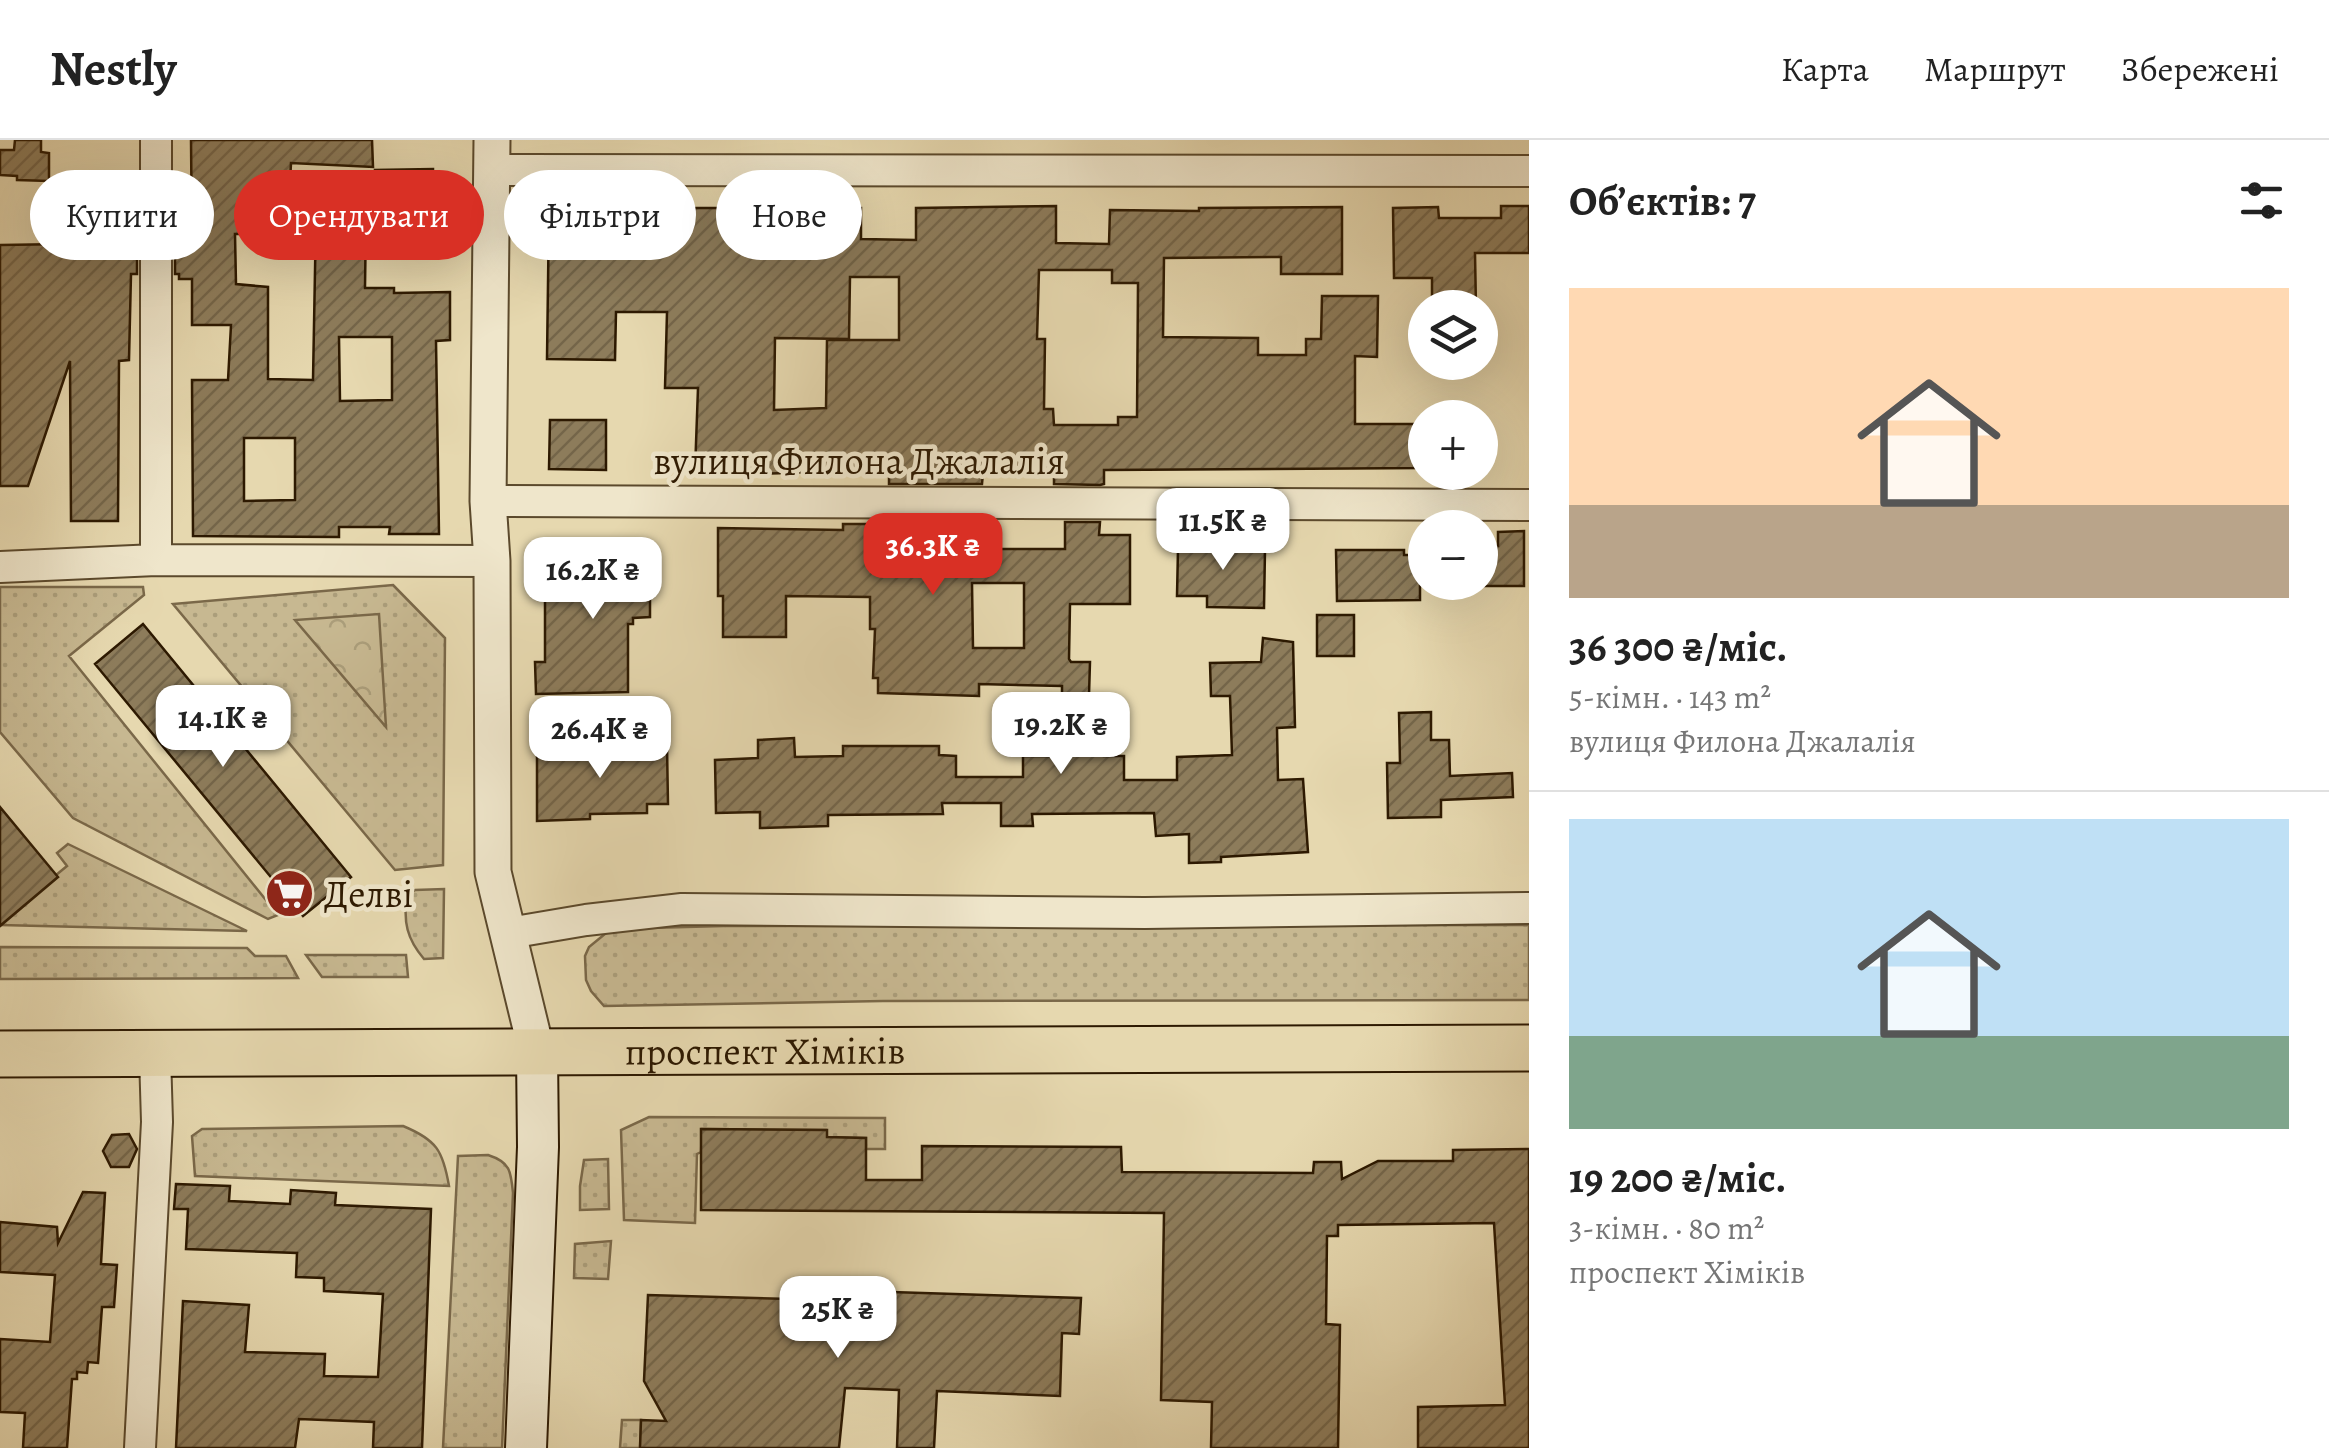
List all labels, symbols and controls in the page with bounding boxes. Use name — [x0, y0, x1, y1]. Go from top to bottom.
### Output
text: Nestly — [50, 36, 177, 102]
text: Карта — [1781, 45, 1869, 93]
text: Маршрут — [1924, 45, 2066, 93]
text: Збережені — [2121, 45, 2279, 93]
chip: Купити — [30, 170, 214, 260]
chip: Орендувати — [234, 170, 484, 260]
chip: Фільтри — [504, 170, 696, 260]
chip: Нове — [716, 170, 862, 260]
text: Об’єктів: 7 — [1569, 172, 1756, 229]
icon: filters — [2234, 173, 2289, 228]
map controls — [1408, 290, 1498, 600]
button: layers — [1408, 290, 1498, 380]
icon: home — [1839, 353, 2019, 533]
button: + — [1408, 400, 1498, 490]
street label: вулиця Филона Джалалія — [653, 435, 1065, 487]
pin: 11.5K ₴ — [1131, 488, 1315, 573]
text: 11.5K ₴ — [1178, 498, 1268, 542]
button: − — [1408, 510, 1498, 600]
pin: 36.3K ₴ — [841, 513, 1025, 598]
text: 36.3K ₴ — [885, 523, 981, 567]
pin: 16.2K ₴ — [501, 537, 685, 622]
text: 16.2K ₴ — [546, 547, 640, 591]
text: 36 300 ₴/міс. — [1569, 618, 1787, 675]
text: 5-кімн. · 143 m² — [1569, 675, 1771, 719]
pin: 14.1K ₴ — [131, 685, 315, 770]
pin: 19.2K ₴ — [969, 692, 1153, 777]
text: 14.1K ₴ — [178, 695, 268, 739]
pin: 26.4K ₴ — [508, 696, 692, 781]
text: 19.2K ₴ — [1014, 702, 1108, 746]
text: 26.4K ₴ — [551, 706, 649, 750]
text: вулиця Филона Джалалія — [1569, 719, 1916, 763]
supermarket icon: Делві — [263, 868, 315, 920]
place label: Делві — [324, 868, 413, 920]
icon: home — [1839, 884, 2019, 1064]
street label: проспект Хіміків — [625, 1024, 905, 1078]
text: 19 200 ₴/міс. — [1569, 1149, 1786, 1206]
text: 3-кімн. · 80 m² — [1569, 1206, 1764, 1250]
text: проспект Хіміків — [1569, 1250, 1805, 1294]
pin: 25K ₴ — [768, 1276, 908, 1361]
text: 25K ₴ — [802, 1286, 874, 1330]

